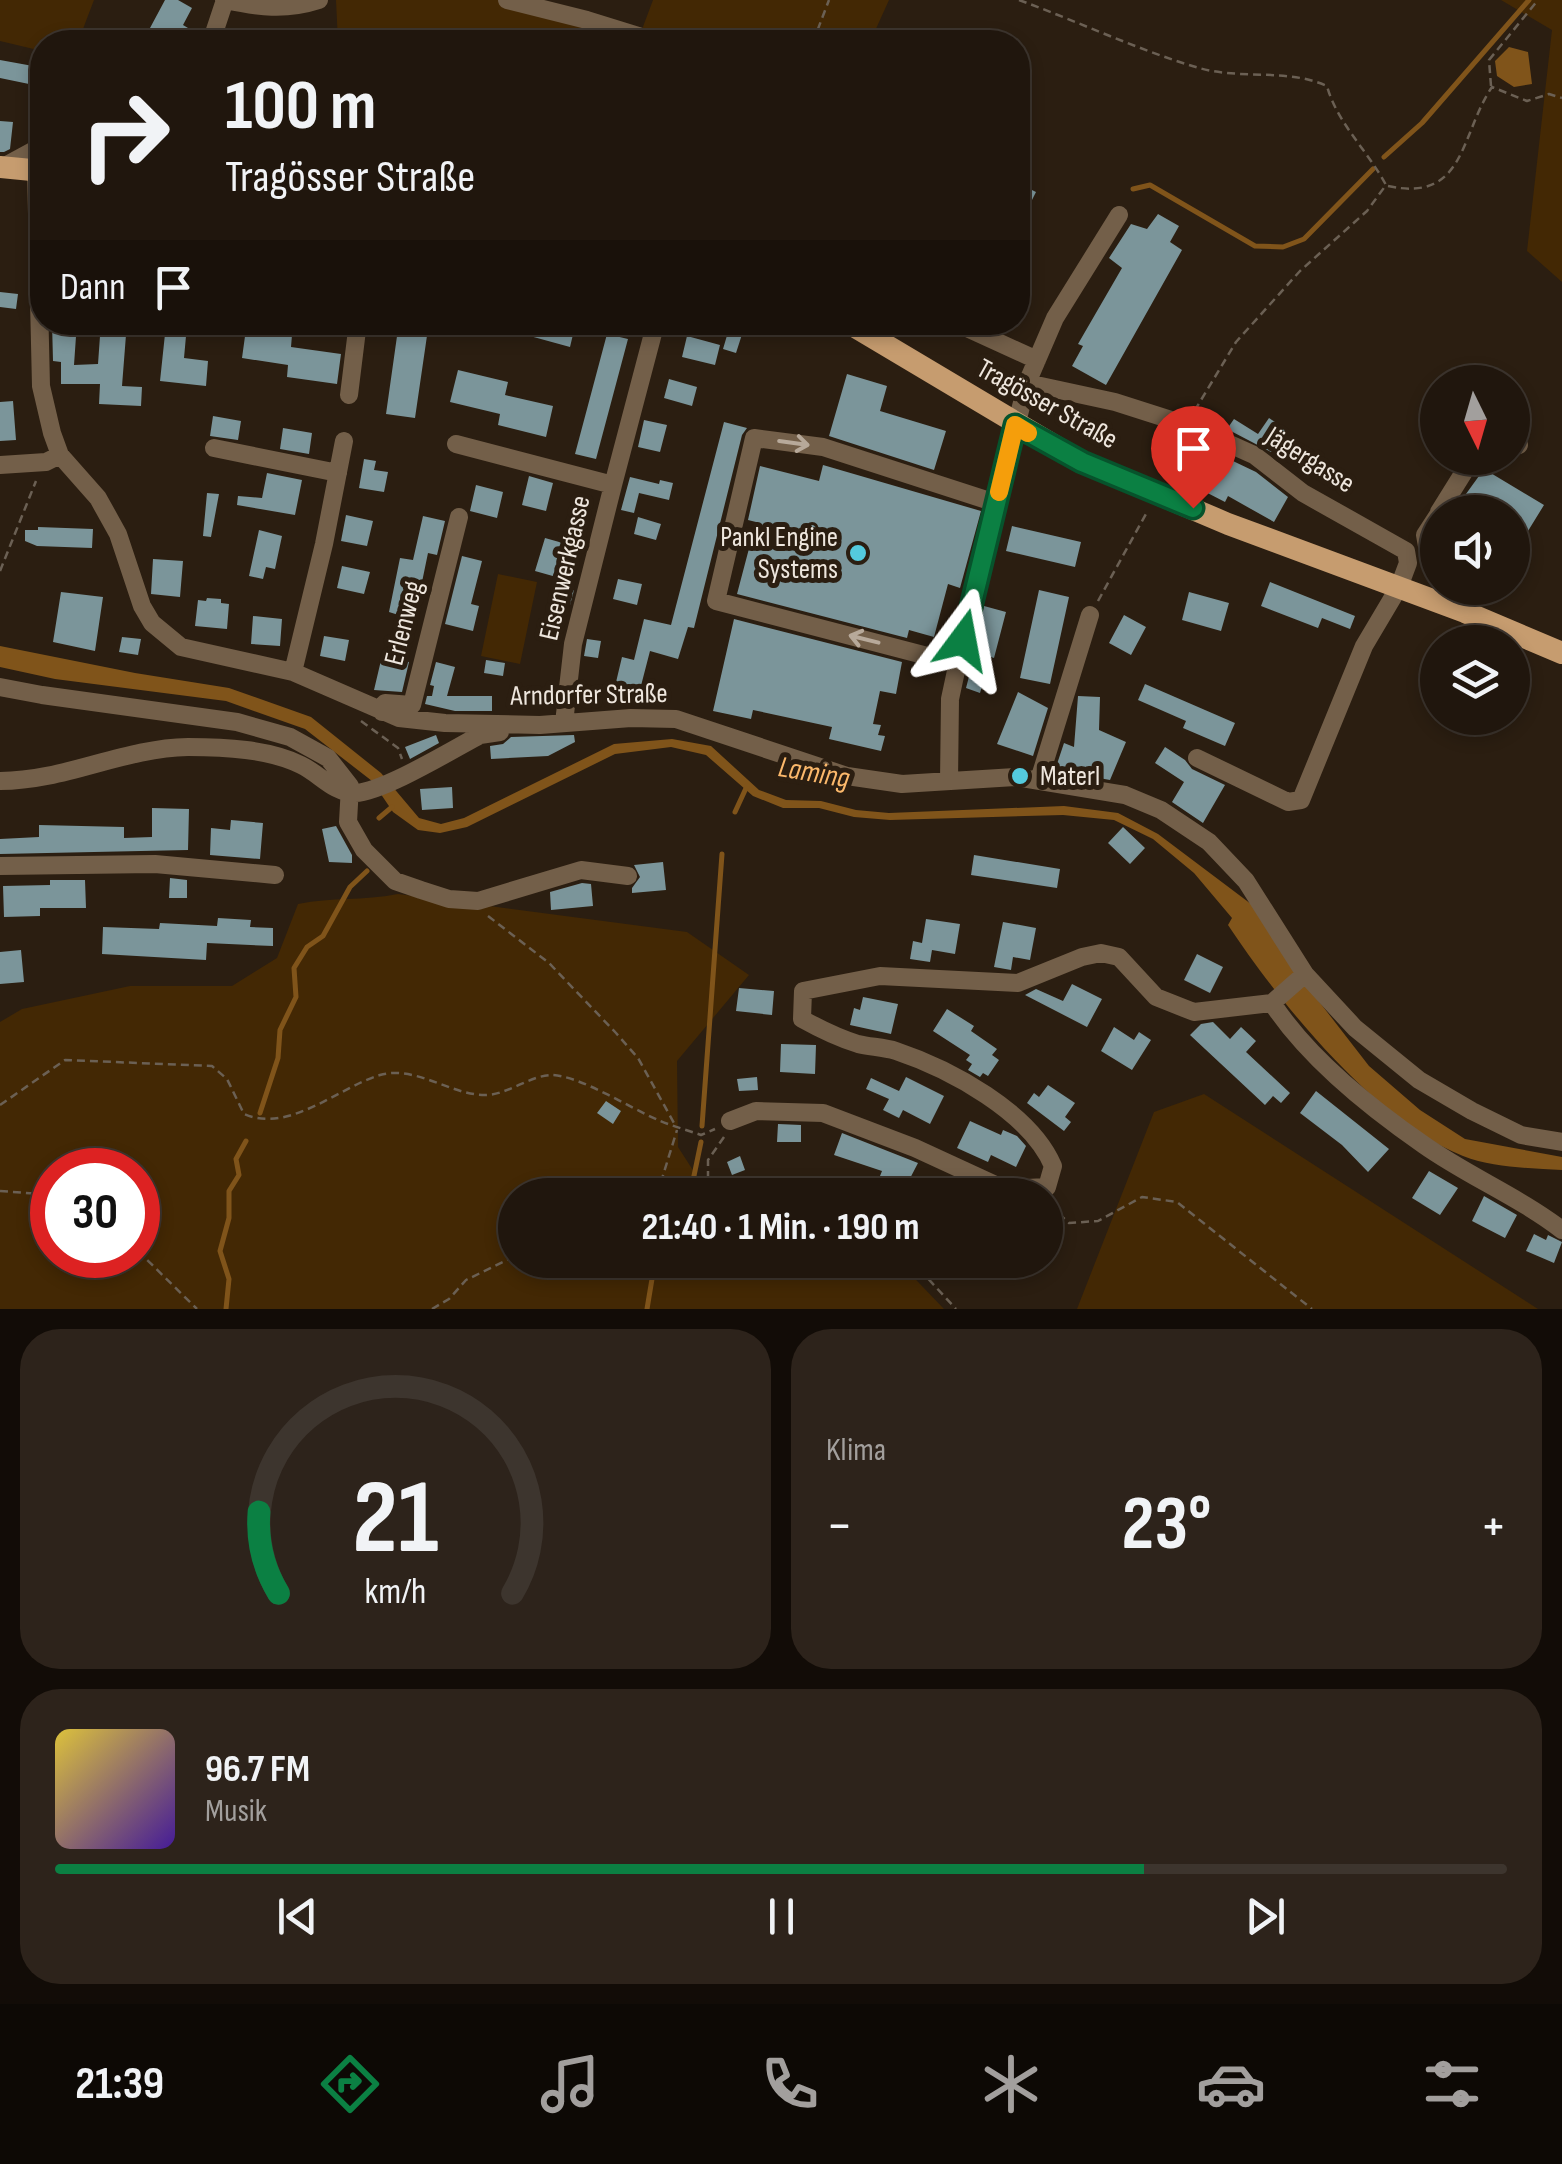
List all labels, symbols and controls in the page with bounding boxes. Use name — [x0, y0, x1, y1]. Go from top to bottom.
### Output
text: 100 m — [225, 65, 376, 149]
icon: right — [60, 70, 190, 200]
text: Tragösser Straße — [225, 150, 475, 205]
icon: arrive — [146, 260, 201, 315]
text: Dann — [60, 265, 126, 310]
street label: Tragösser Straße — [971, 352, 1123, 456]
north arrow — [1420, 365, 1530, 475]
map controls — [1420, 365, 1530, 735]
pin — [1151, 406, 1236, 509]
street label: Jägergasse — [1259, 419, 1361, 500]
icon: arrive — [1166, 421, 1221, 476]
one-way arrow — [777, 435, 810, 453]
street label: Eisenwerkgasse — [532, 492, 598, 644]
button: sound — [1420, 495, 1530, 605]
place label: Pankl Engine Systems — [720, 521, 838, 586]
marker: Pankl Engine Systems — [847, 542, 869, 564]
street label: Erlenweg — [378, 577, 430, 669]
position arrow — [911, 588, 1015, 692]
button: layers — [1420, 625, 1530, 735]
one-way arrow — [849, 629, 880, 648]
street label: Arndorfer Straße — [509, 677, 668, 713]
water label: Laming — [776, 749, 852, 797]
place label: Materl — [1040, 760, 1100, 793]
marker: Materl — [1009, 765, 1031, 787]
speed limit sign: 30 — [30, 1148, 160, 1278]
text: 21:40 · 1 Min. · 190 m — [642, 1205, 919, 1250]
text: Klima — [826, 1431, 886, 1470]
text: 21 — [352, 1457, 439, 1582]
text: 23° — [1121, 1480, 1212, 1571]
text: − — [826, 1493, 853, 1560]
text: + — [1480, 1493, 1507, 1560]
text: km/h — [365, 1571, 426, 1614]
text: 96.7 FM — [205, 1747, 310, 1792]
text: Musik — [205, 1792, 267, 1831]
icon: previous — [270, 1889, 325, 1944]
icon: pause — [754, 1889, 809, 1944]
icon: next — [1238, 1889, 1293, 1944]
icon: directions — [315, 2049, 385, 2119]
icon: music — [535, 2049, 605, 2119]
icon: phone — [755, 2049, 825, 2119]
icon: climate — [976, 2049, 1046, 2119]
icon: car — [1196, 2049, 1266, 2119]
icon: filters — [1417, 2049, 1487, 2119]
text: 21:39 — [75, 2057, 164, 2112]

